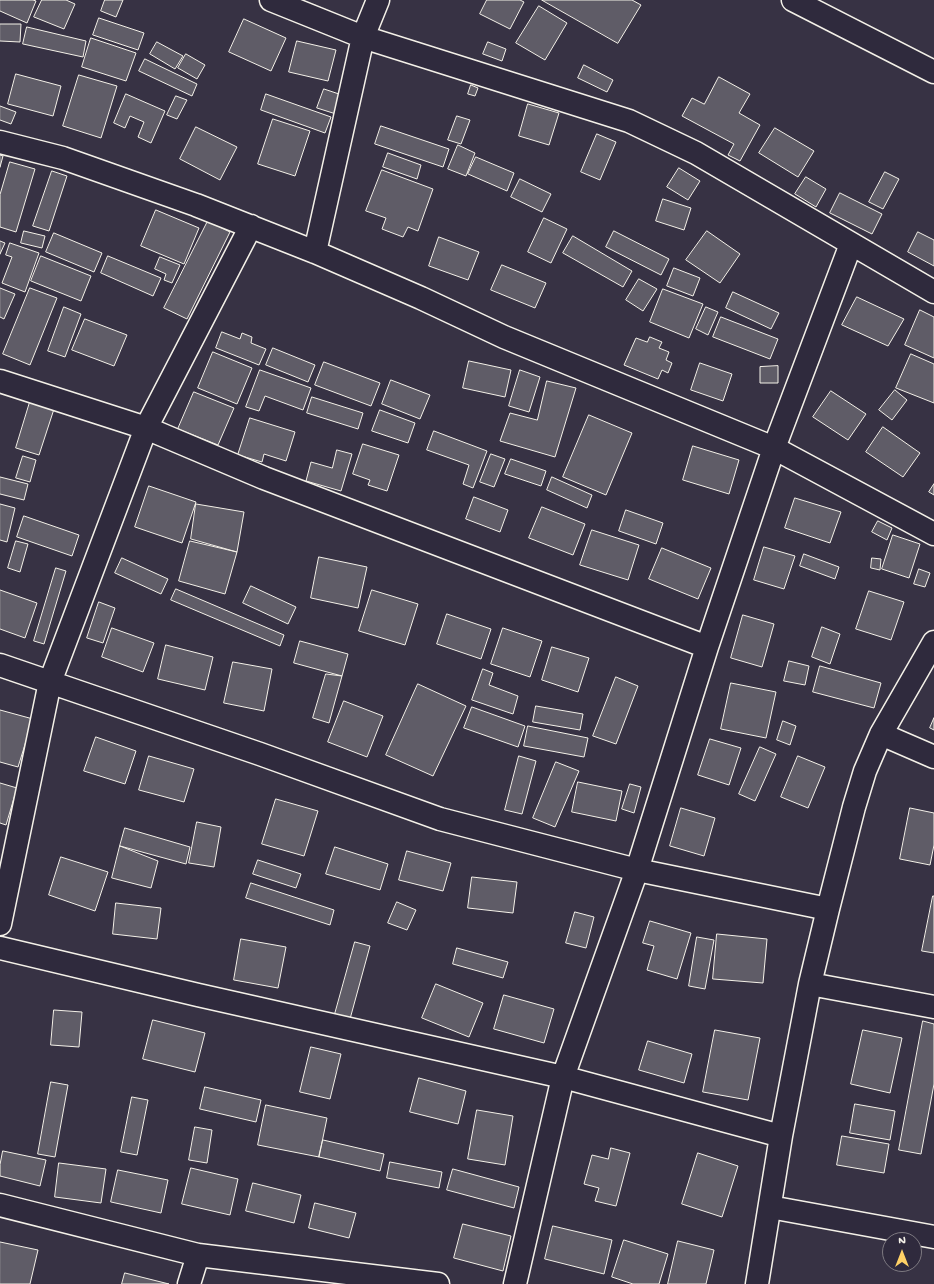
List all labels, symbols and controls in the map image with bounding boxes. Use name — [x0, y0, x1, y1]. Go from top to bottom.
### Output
north arrow — [882, 1232, 922, 1272]
text: N — [898, 1235, 906, 1247]

